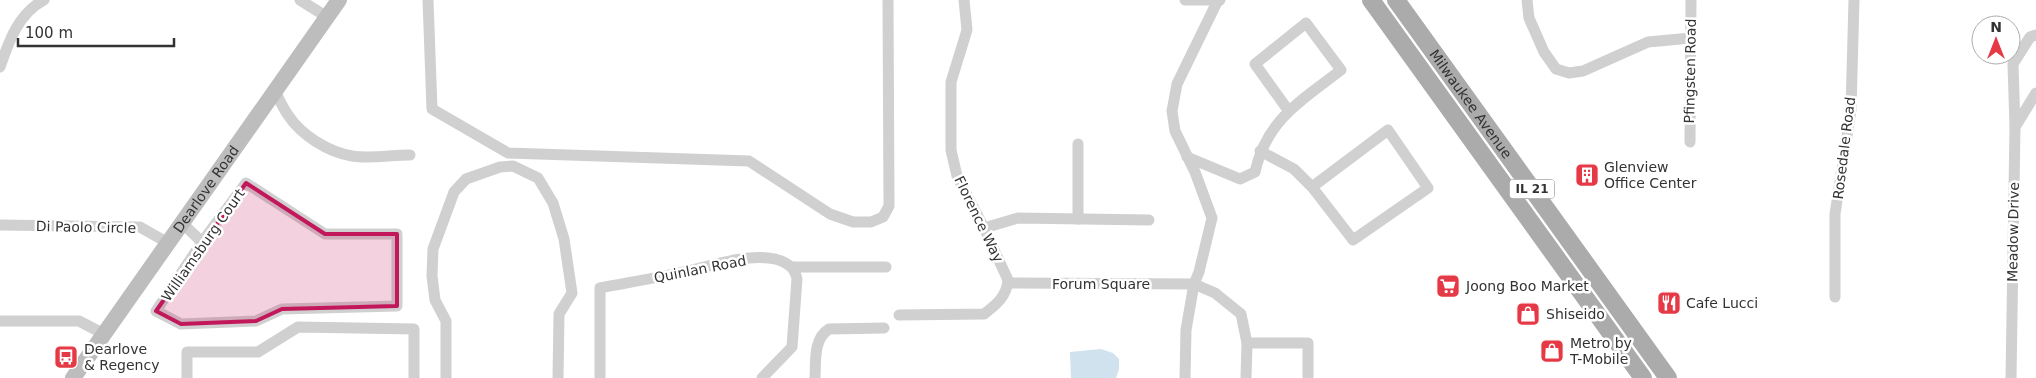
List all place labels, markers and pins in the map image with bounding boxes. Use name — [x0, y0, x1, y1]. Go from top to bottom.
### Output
place label: Glenview Office Center — [1604, 159, 1697, 191]
building icon: Glenview Office Center — [1574, 162, 1600, 188]
supermarket icon: Joong Boo Market — [1435, 273, 1461, 299]
place label: Joong Boo Market — [1465, 278, 1589, 294]
restaurant icon: Cafe Lucci — [1656, 290, 1682, 316]
place label: Cafe Lucci — [1686, 295, 1758, 311]
shop icon: Shiseido — [1515, 301, 1541, 327]
place label: Shiseido — [1546, 306, 1605, 322]
place label: Metro by T-Mobile — [1569, 335, 1632, 367]
shop icon: Metro by T-Mobile — [1539, 338, 1565, 364]
place label: Dearlove & Regency — [84, 341, 159, 373]
bus stop icon: Dearlove & Regency — [53, 344, 79, 370]

